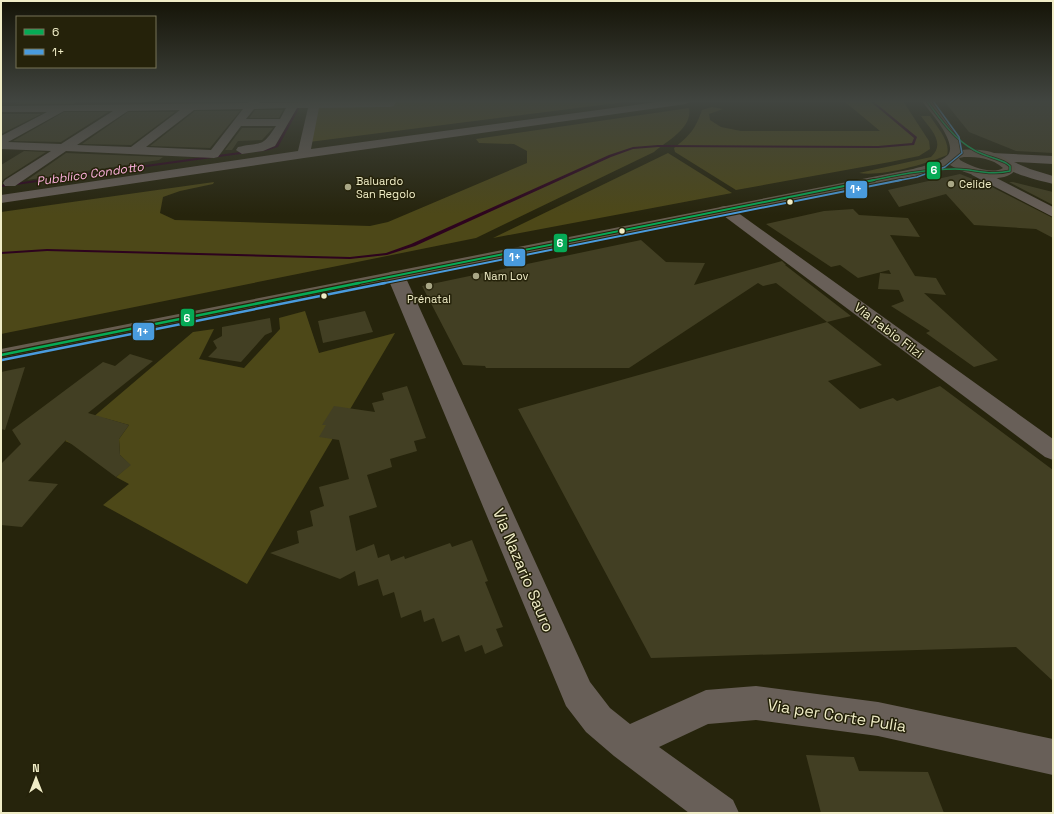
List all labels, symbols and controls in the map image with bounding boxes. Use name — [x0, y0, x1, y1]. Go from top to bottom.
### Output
legend — [16, 16, 156, 68]
text: 6 — [52, 24, 59, 40]
text: 1+ — [52, 44, 64, 60]
water label: Pubblico Condotto — [35, 158, 145, 189]
line badge: 6 — [926, 161, 941, 180]
text: 6 — [931, 163, 938, 177]
place label: Baluardo San Regolo — [356, 174, 416, 201]
place label: Celide — [959, 177, 992, 191]
marker: Celide — [946, 179, 956, 189]
line badge: 1+ — [845, 180, 868, 199]
marker: Baluardo San Regolo — [343, 182, 353, 192]
text: 1+ — [850, 182, 862, 196]
unlabelled marker — [785, 197, 795, 207]
unlabelled marker — [617, 226, 627, 236]
line badge: 6 — [553, 233, 568, 253]
text: 6 — [557, 236, 564, 250]
line badge: 1+ — [503, 248, 526, 267]
text: 1+ — [509, 250, 521, 264]
place label: Nam Lov — [484, 269, 528, 283]
marker: Nam Lov — [471, 271, 481, 281]
marker: Prénatal — [424, 281, 434, 291]
unlabelled marker — [319, 291, 329, 301]
place label: Prénatal — [407, 292, 451, 306]
street label: Via Fabio Filzi — [851, 299, 927, 362]
line badge: 6 — [180, 308, 195, 327]
text: 6 — [184, 311, 191, 325]
line badge: 1+ — [132, 322, 155, 341]
text: 1+ — [137, 325, 149, 339]
street label: Via Nazario Sauro — [488, 505, 559, 635]
street label: Via per Corte Pulia — [766, 694, 908, 737]
north arrow — [16, 758, 56, 798]
text: N — [32, 761, 40, 775]

